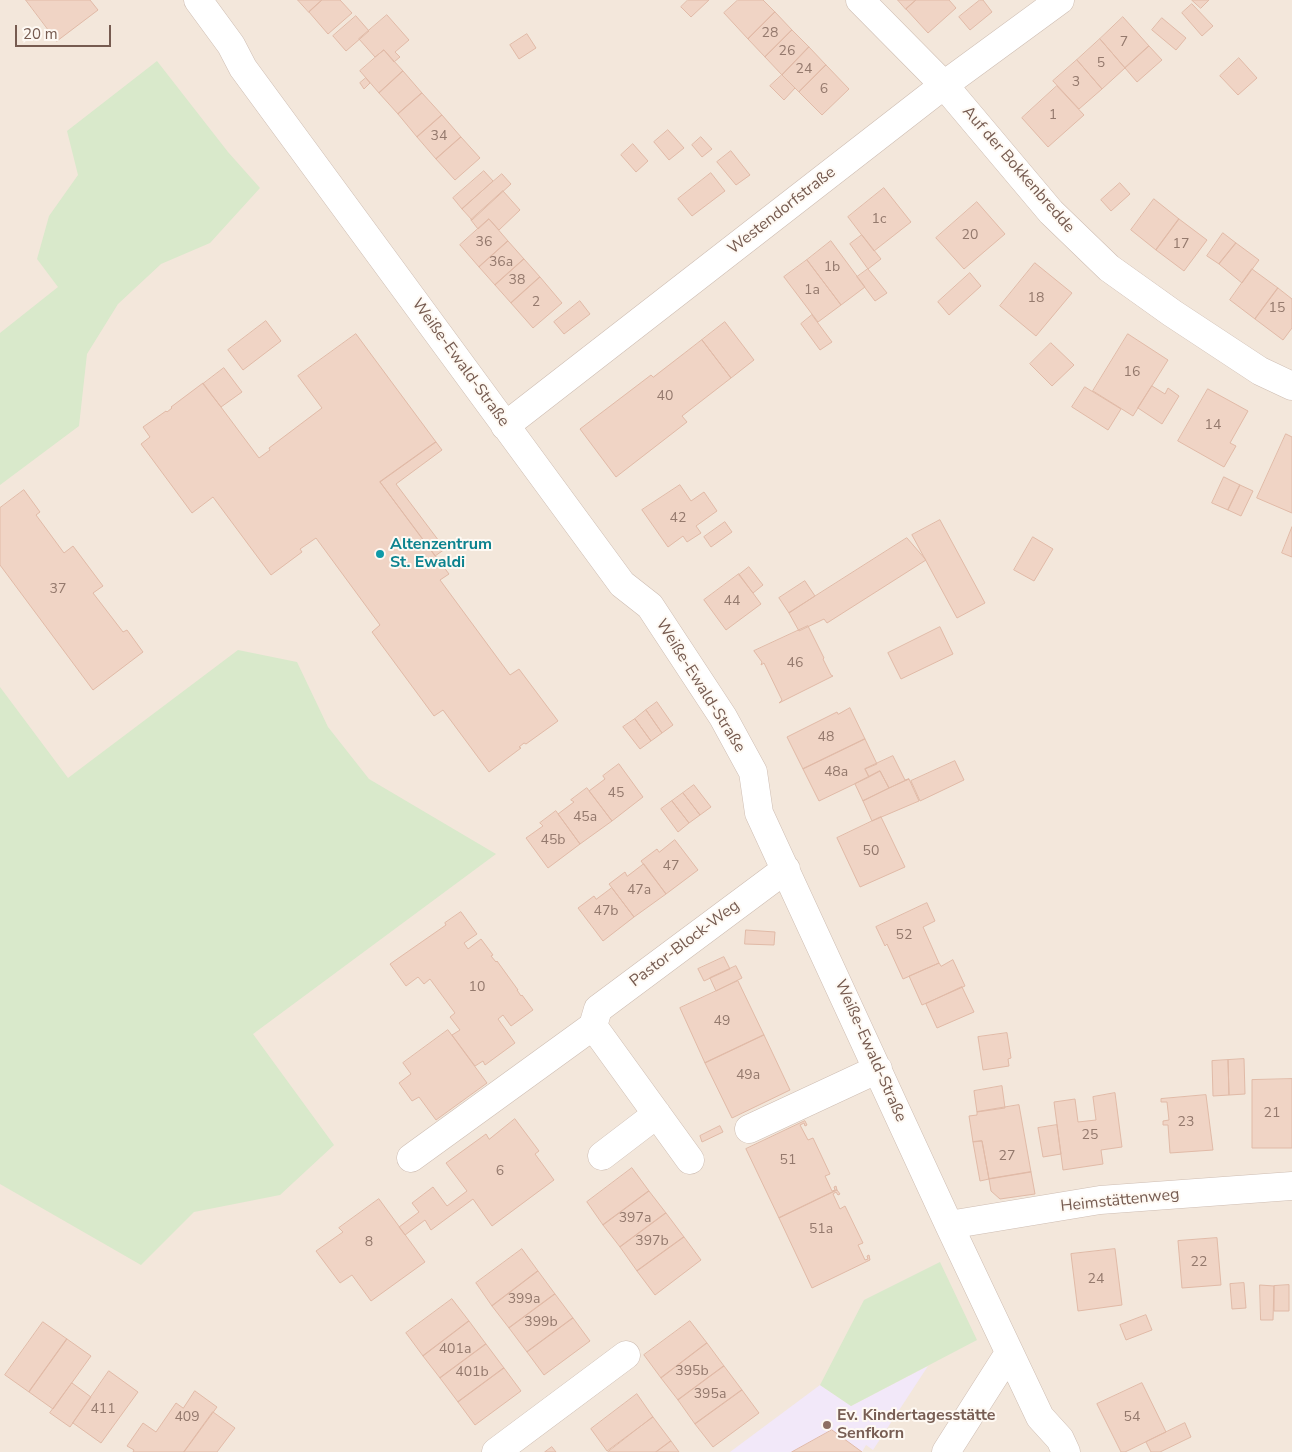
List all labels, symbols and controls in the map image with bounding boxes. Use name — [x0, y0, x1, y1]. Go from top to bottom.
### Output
scale bar — [18, 15, 114, 47]
text: 20 m — [23, 24, 58, 44]
house number: 28 — [762, 26, 778, 42]
house number: 7 — [1120, 35, 1128, 51]
house number: 26 — [779, 44, 795, 60]
house number: 5 — [1097, 56, 1105, 72]
house number: 24 — [796, 62, 812, 78]
house number: 3 — [1072, 75, 1080, 91]
house number: 6 — [820, 82, 828, 98]
street label: Auf der Bokkenbredde — [958, 103, 1078, 237]
house number: 1 — [1049, 108, 1057, 124]
house number: 34 — [431, 129, 447, 145]
street label: Westendorfstraße — [724, 163, 840, 259]
house number: 1c — [872, 212, 886, 228]
house number: 20 — [962, 228, 978, 244]
house number: 36 — [476, 235, 492, 251]
house number: 17 — [1173, 237, 1189, 253]
house number: 36a — [489, 255, 513, 271]
house number: 1b — [824, 260, 840, 276]
house number: 38 — [509, 273, 525, 289]
house number: 1a — [804, 283, 820, 299]
house number: 18 — [1028, 291, 1044, 307]
street label: Weiße-Ewald-Straße — [407, 295, 513, 431]
house number: 2 — [532, 295, 540, 311]
house number: 15 — [1269, 301, 1285, 317]
house number: 16 — [1124, 365, 1140, 381]
house number: 40 — [657, 389, 673, 405]
house number: 14 — [1205, 418, 1221, 434]
house number: 42 — [670, 511, 686, 527]
place label: Altenzentrum St. Ewaldi — [390, 535, 492, 573]
marker: Altenzentrum St. Ewaldi — [374, 548, 386, 560]
house number: 37 — [50, 582, 66, 598]
house number: 44 — [724, 594, 740, 610]
street label: Weiße-Ewald-Straße — [651, 616, 749, 756]
house number: 46 — [787, 656, 803, 672]
house number: 48 — [818, 730, 834, 746]
house number: 48a — [824, 765, 848, 781]
house number: 45 — [608, 786, 624, 802]
house number: 45a — [573, 810, 597, 826]
house number: 45b — [541, 833, 565, 849]
house number: 50 — [863, 844, 879, 860]
house number: 47 — [663, 859, 679, 875]
house number: 47a — [627, 883, 651, 899]
street label: Pastor-Block-Weg — [626, 897, 744, 991]
house number: 47b — [594, 904, 618, 920]
house number: 52 — [896, 928, 912, 944]
street label: Weiße-Ewald-Straße — [830, 977, 910, 1125]
house number: 10 — [469, 980, 485, 996]
house number: 49 — [714, 1014, 730, 1030]
house number: 49a — [736, 1068, 760, 1084]
house number: 21 — [1264, 1106, 1280, 1122]
house number: 23 — [1178, 1115, 1194, 1131]
house number: 25 — [1082, 1128, 1098, 1144]
house number: 27 — [999, 1149, 1015, 1165]
house number: 51 — [780, 1153, 796, 1169]
house number: 6 — [496, 1164, 504, 1180]
street label: Heimstättenweg — [1060, 1185, 1180, 1217]
house number: 397a — [619, 1211, 651, 1227]
house number: 51a — [809, 1222, 833, 1238]
house number: 397b — [635, 1234, 669, 1250]
house number: 8 — [365, 1235, 373, 1251]
house number: 22 — [1191, 1255, 1207, 1271]
house number: 24 — [1088, 1272, 1104, 1288]
house number: 399a — [508, 1292, 540, 1308]
house number: 399b — [524, 1315, 558, 1331]
house number: 401a — [439, 1342, 471, 1358]
house number: 395b — [675, 1364, 709, 1380]
house number: 401b — [455, 1365, 489, 1381]
house number: 395a — [694, 1387, 726, 1403]
house number: 411 — [90, 1402, 116, 1418]
place label: Ev. Kindertagesstätte Senfkorn — [837, 1406, 996, 1444]
house number: 409 — [174, 1410, 200, 1426]
house number: 54 — [1124, 1410, 1140, 1426]
marker: Ev. Kindertagesstätte Senfkorn — [821, 1419, 833, 1431]

